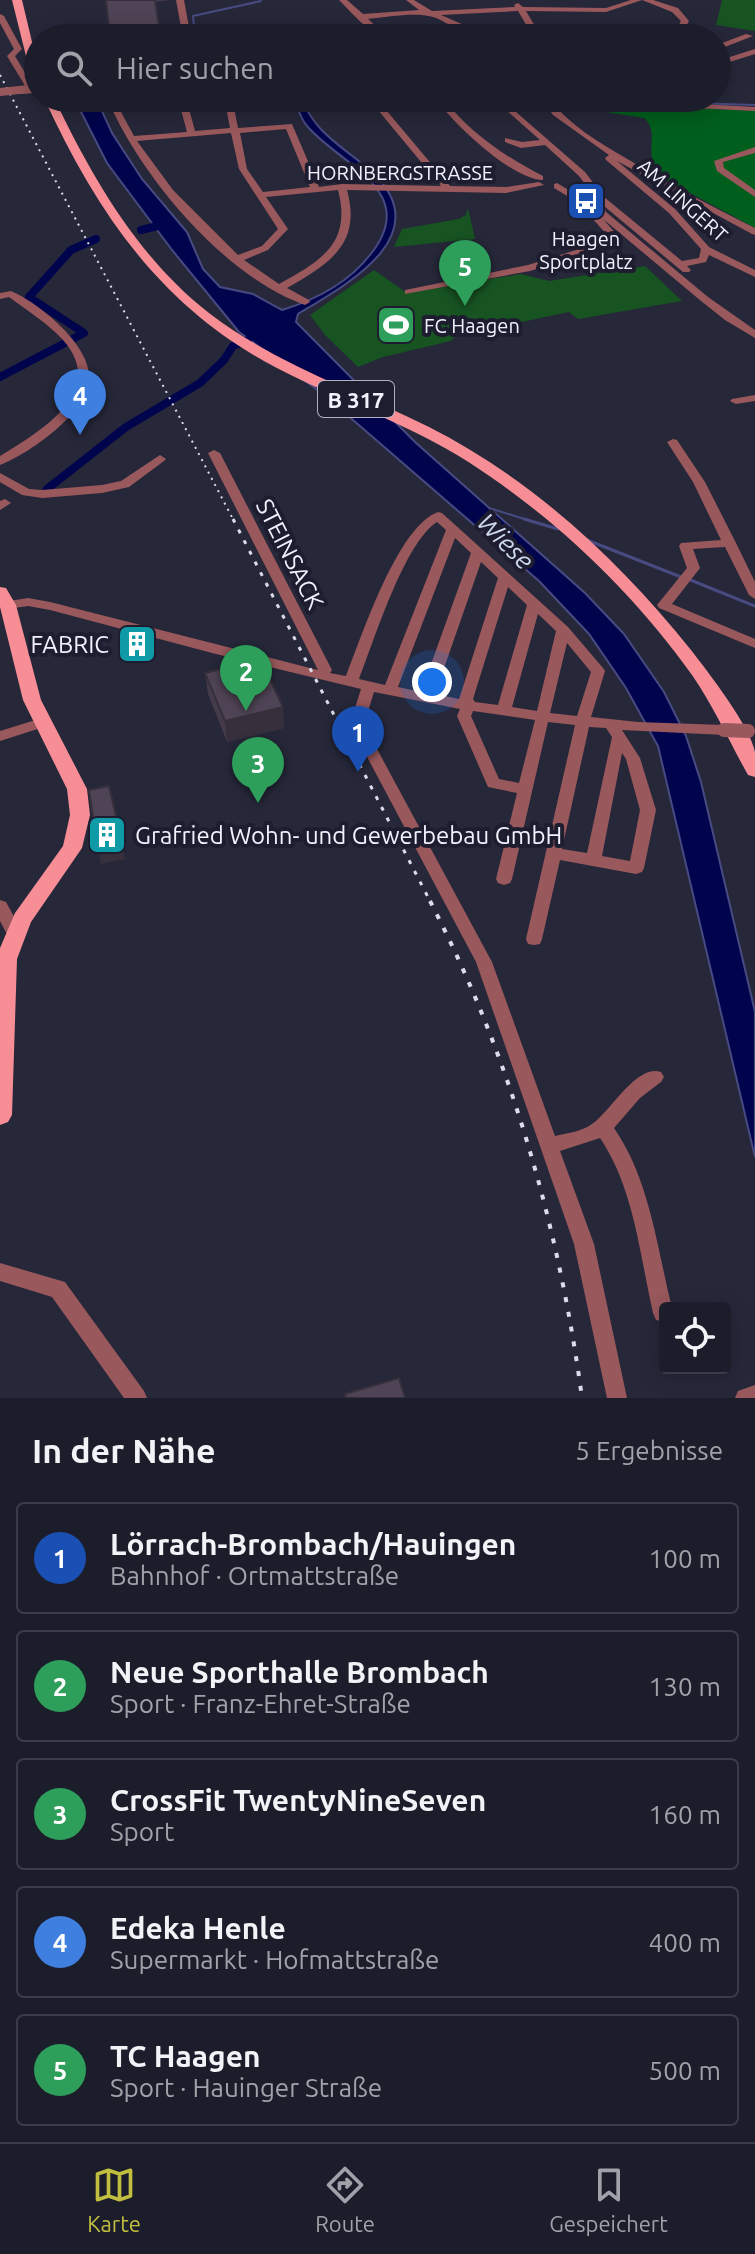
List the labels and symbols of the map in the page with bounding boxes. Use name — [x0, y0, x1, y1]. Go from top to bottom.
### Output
street label: AM LINGERT — [633, 154, 733, 246]
street label: HORNBERGSTRASSE — [307, 161, 493, 184]
bus stop icon: Haagen Sportplatz — [565, 180, 607, 222]
place label: Haagen Sportplatz — [539, 227, 633, 273]
pin: 5 — [439, 240, 491, 306]
sports icon: FC Haagen — [375, 304, 417, 346]
place label: FC Haagen — [424, 314, 520, 337]
pin: 4 — [54, 369, 106, 435]
road number: B 317 — [318, 381, 394, 417]
street label: STEINSACK — [251, 494, 329, 614]
water label: Wiese — [472, 507, 540, 575]
building icon: FABRIC — [116, 623, 158, 665]
place label: FABRIC — [31, 631, 109, 658]
pin: 2 — [220, 645, 272, 711]
your location — [412, 662, 452, 702]
pin: 1 — [332, 706, 384, 772]
pin: 3 — [232, 737, 284, 803]
building icon: Grafried Wohn- und Gewerbebau GmbH — [86, 814, 128, 856]
place label: Grafried Wohn- und Gewerbebau GmbH — [135, 822, 562, 849]

